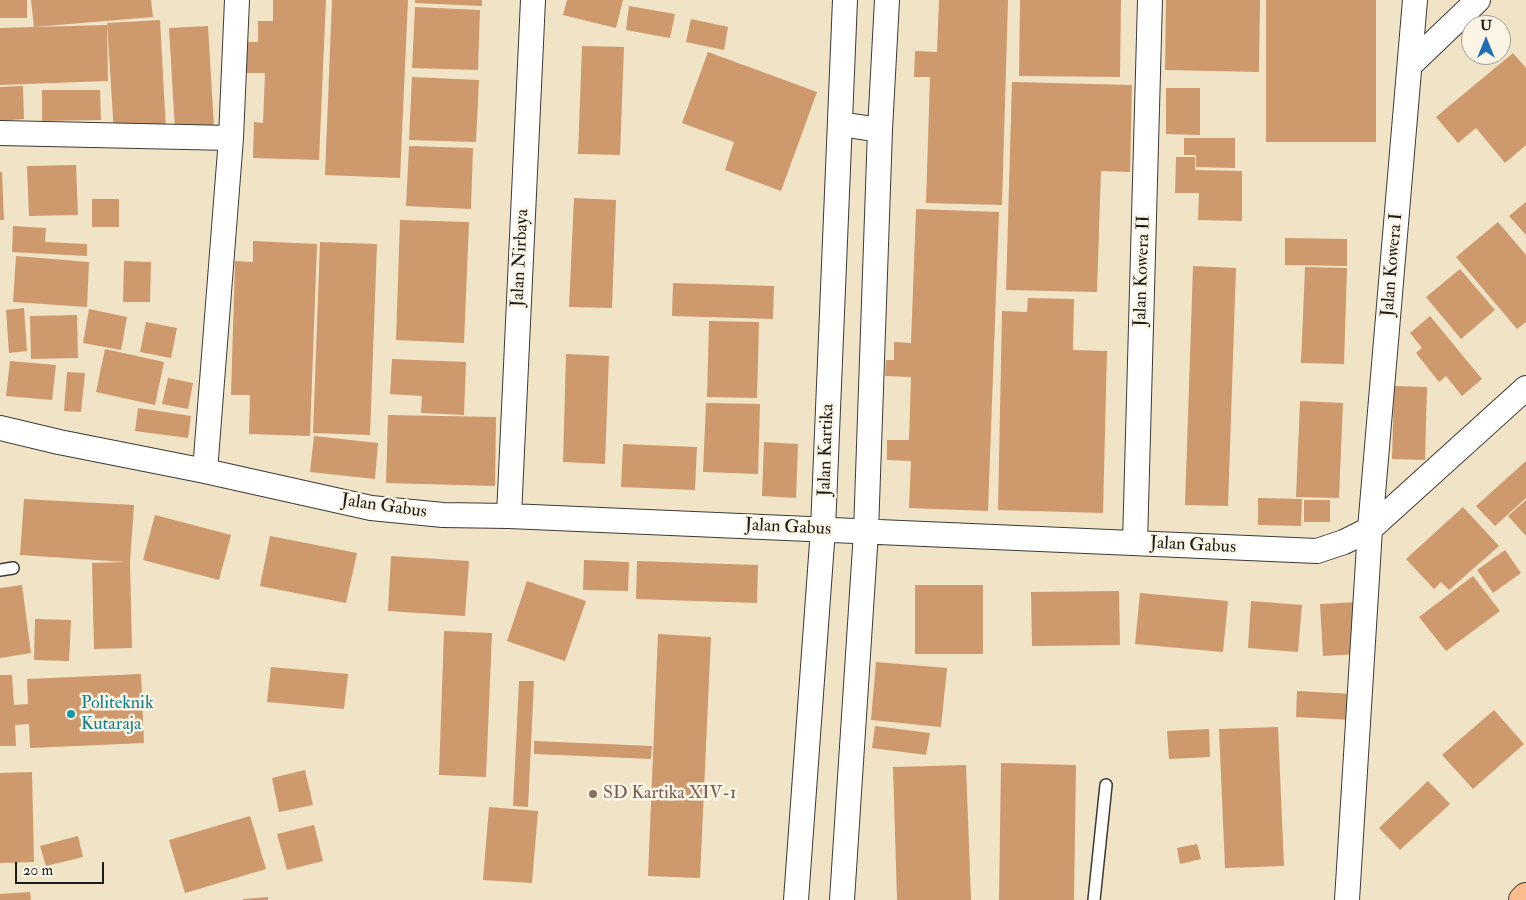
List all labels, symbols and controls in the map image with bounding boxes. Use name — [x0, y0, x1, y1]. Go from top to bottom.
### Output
north arrow — [1461, 15, 1511, 65]
text: U — [1480, 17, 1492, 34]
street label: Jalan Nirbaya — [508, 208, 534, 308]
street label: Jalan Kowera I — [1378, 212, 1408, 318]
street label: Jalan Kowera II — [1130, 215, 1156, 327]
street label: Jalan Kartika — [815, 403, 839, 497]
street label: Jalan Gabus — [340, 490, 428, 524]
street label: Jalan Gabus — [744, 515, 832, 541]
street label: Jalan Gabus — [1149, 533, 1237, 559]
place label: Politeknik Kutaraja — [81, 693, 154, 736]
marker: Politeknik Kutaraja — [65, 708, 77, 720]
place label: SD Kartika XIV-1 — [603, 783, 736, 805]
marker: SD Kartika XIV-1 — [587, 788, 599, 800]
scale bar — [18, 852, 106, 884]
text: 20 m — [23, 861, 53, 880]

